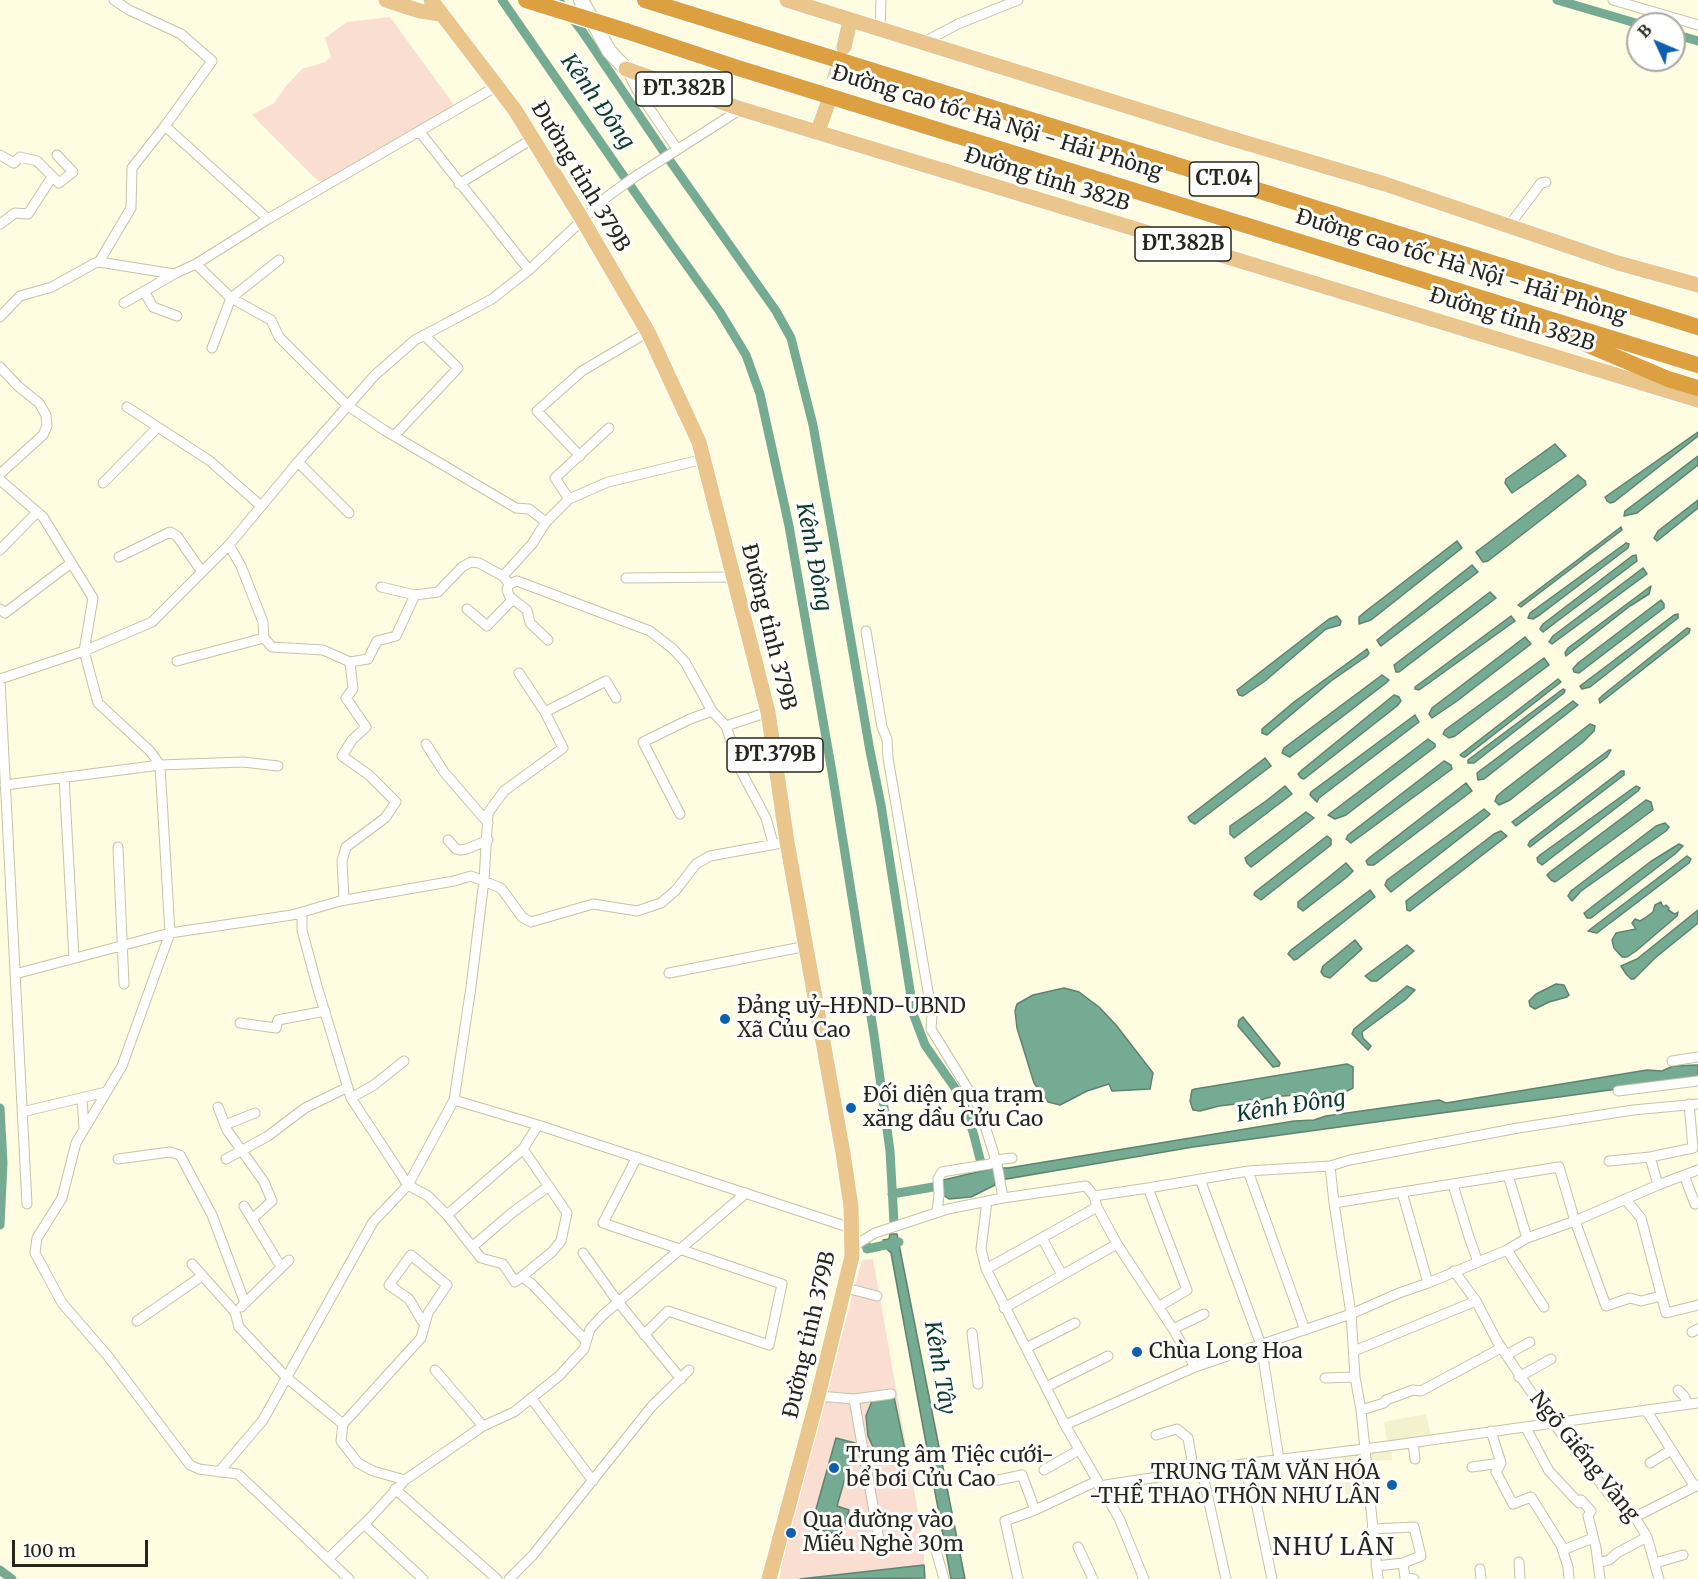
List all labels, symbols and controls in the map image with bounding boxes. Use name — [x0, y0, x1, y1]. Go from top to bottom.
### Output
north arrow — [1626, 12, 1686, 72]
text: B — [1633, 20, 1656, 42]
water label: Kênh Đông — [555, 49, 639, 155]
street label: Đường cao tốc Hà Nội - Hải Phòng — [829, 61, 1165, 185]
road number: ĐT.382B — [636, 72, 732, 106]
street label: Đường tỉnh 379B — [525, 98, 635, 256]
street label: Đường tỉnh 382B — [961, 143, 1133, 217]
road number: CT.04 — [1190, 162, 1258, 196]
street label: Đường cao tốc Hà Nội - Hải Phòng — [1293, 205, 1629, 329]
road number: ĐT.382B — [1135, 227, 1231, 261]
street label: Đường tỉnh 382B — [1426, 283, 1598, 357]
water label: Kênh Đông — [790, 501, 836, 613]
street label: Đường tỉnh 379B — [735, 541, 801, 713]
road number: ĐT.379B — [727, 738, 823, 772]
place label: Đảng uỷ-HĐND-UBND Xã Củu Cao — [737, 994, 966, 1044]
marker: Đảng uỷ-HĐND-UBND Xã Củu Cao — [718, 1012, 732, 1026]
place label: Đối diện qua trạm xăng dầu Cửu Cao — [863, 1083, 1044, 1133]
water label: Kênh Đông — [1235, 1085, 1347, 1129]
marker: Đối diện qua trạm xăng dầu Cửu Cao — [844, 1101, 858, 1115]
street label: Đường tỉnh 379B — [779, 1249, 841, 1421]
water label: Kênh Tây — [918, 1319, 960, 1417]
place label: Chùa Long Hoa — [1149, 1339, 1303, 1365]
marker: Chùa Long Hoa — [1130, 1345, 1144, 1359]
street label: Ngõ Giếng Vàng — [1524, 1387, 1644, 1527]
place label: Trung âm Tiệc cưới- bể bơi Cửu Cao — [846, 1443, 1054, 1493]
place label: TRUNG TÂM VĂN HÓA -THỂ THAO THÔN NHƯ LÂN — [1089, 1460, 1380, 1510]
marker: Trung âm Tiệc cưới- bể bơi Cửu Cao — [827, 1461, 841, 1475]
marker: TRUNG TÂM VĂN HÓA -THỂ THAO THÔN NHƯ LÂN — [1385, 1478, 1399, 1492]
place label: Qua đường vào Miếu Nghè 30m — [803, 1508, 964, 1558]
marker: Qua đường vào Miếu Nghè 30m — [784, 1526, 798, 1540]
scale bar — [15, 1528, 152, 1566]
district label: NHƯ LÂN — [1273, 1534, 1395, 1562]
text: 100 m — [23, 1539, 76, 1562]

